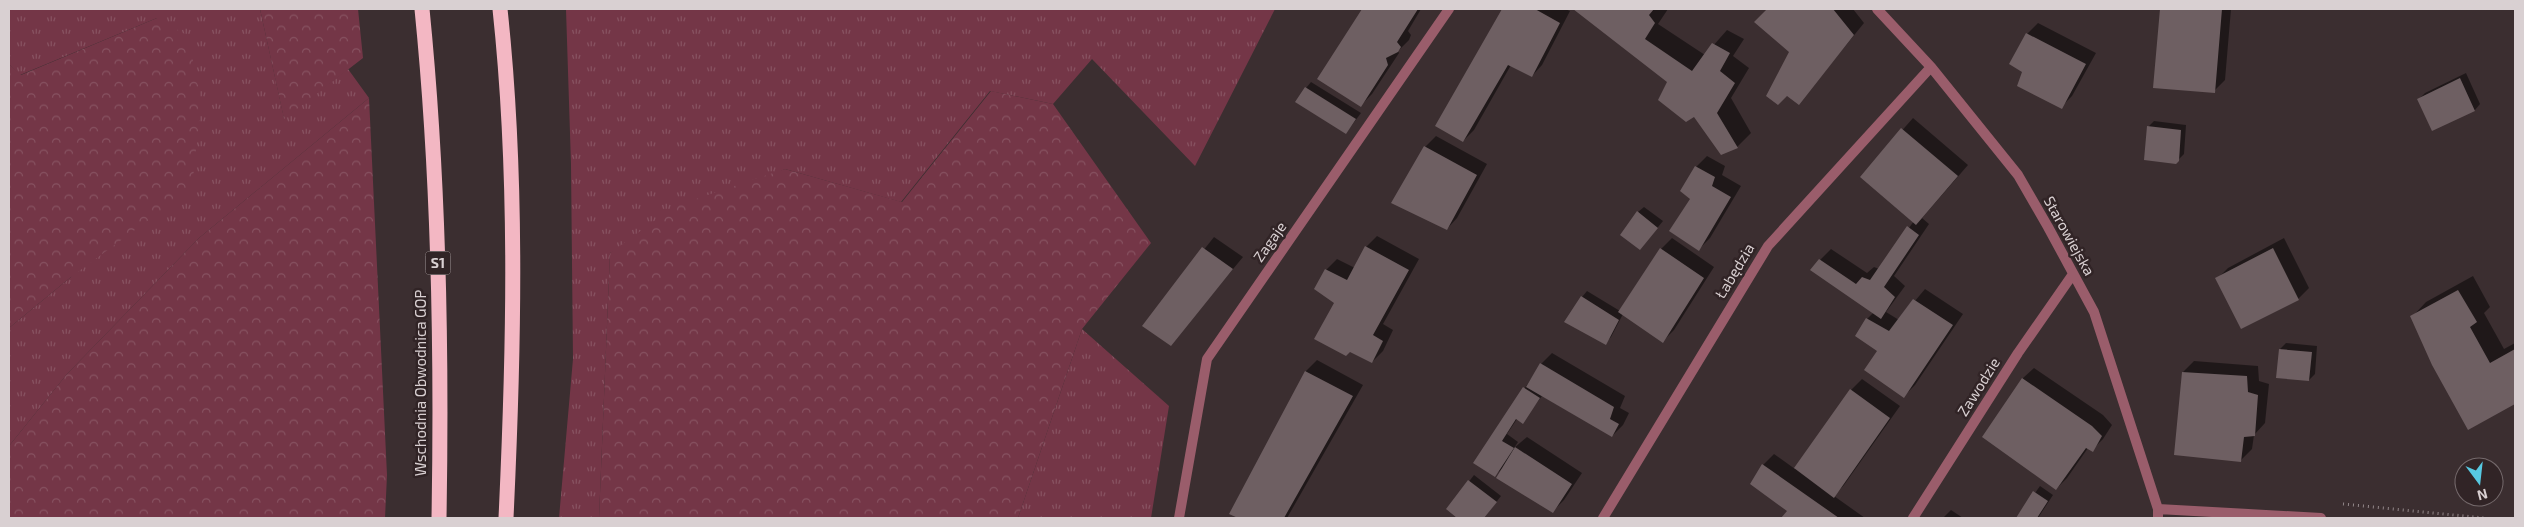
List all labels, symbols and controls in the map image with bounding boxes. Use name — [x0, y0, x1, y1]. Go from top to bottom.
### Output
street label: Starowiejska — [2040, 193, 2099, 279]
street label: Zagaje — [1249, 218, 1290, 266]
street label: Łabędzia — [1711, 240, 1758, 301]
road number: S1 — [426, 252, 450, 274]
street label: Wschodnia Obwodnica GOP — [411, 290, 429, 476]
street label: Zawodzie — [1953, 354, 2003, 419]
north arrow — [2454, 457, 2504, 507]
text: N — [2475, 486, 2490, 505]

